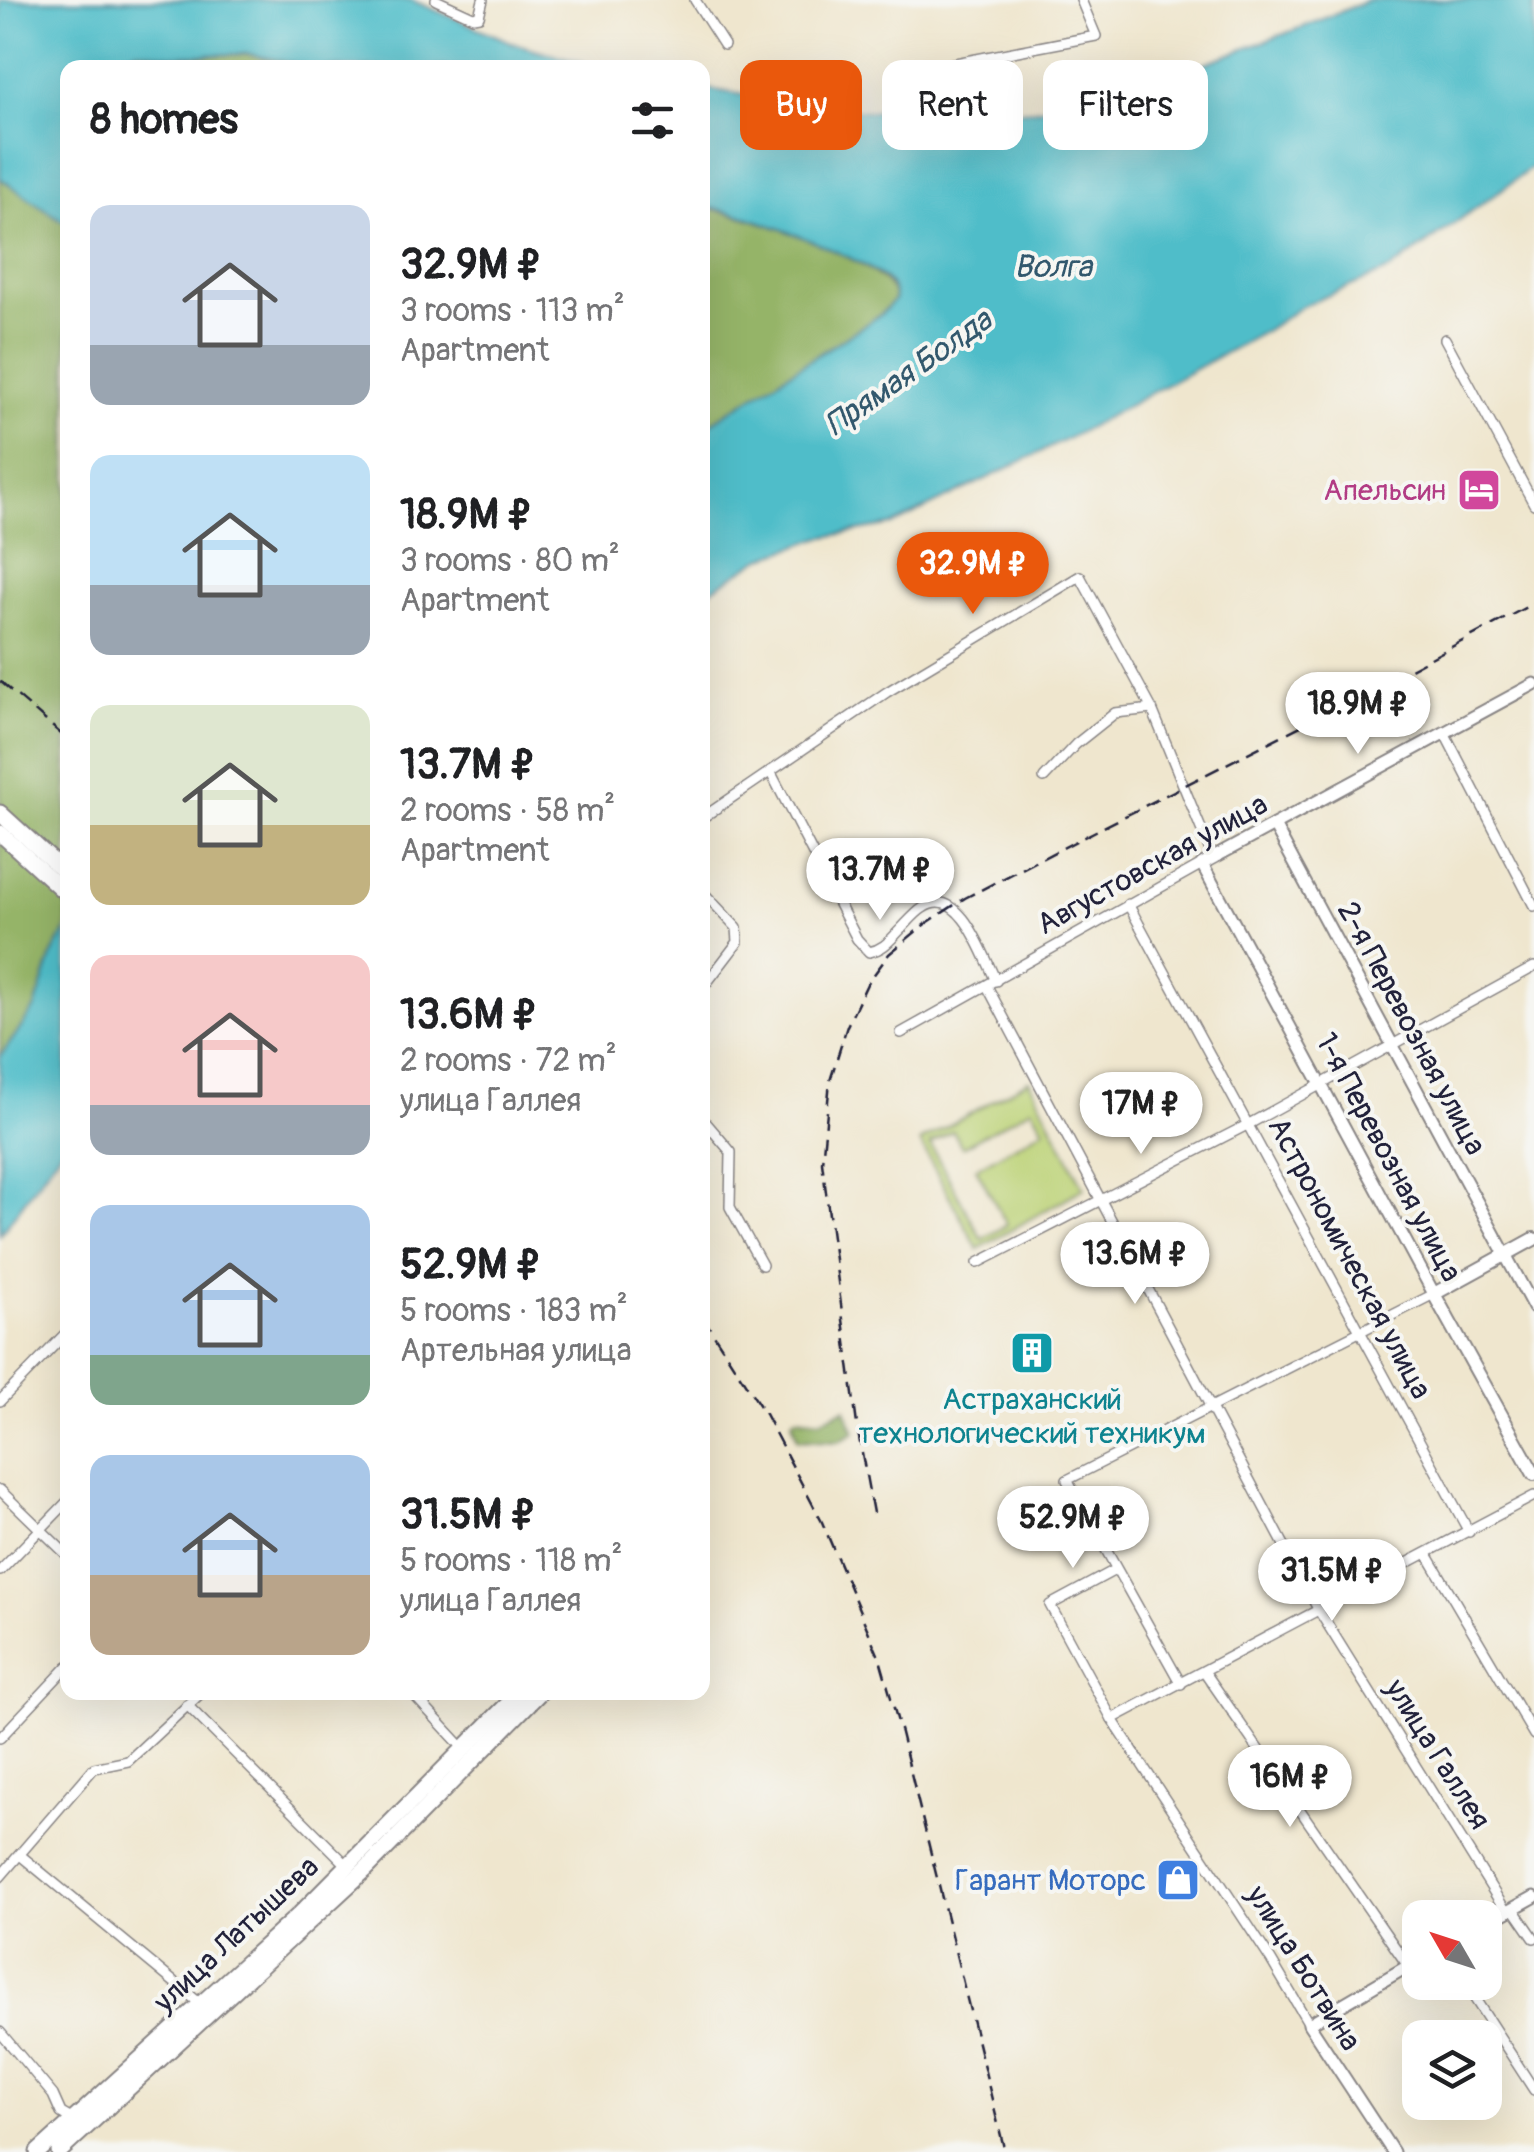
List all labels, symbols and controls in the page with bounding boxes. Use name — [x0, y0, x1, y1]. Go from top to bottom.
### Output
chip: Buy — [740, 60, 862, 150]
chip: Rent — [882, 60, 1023, 150]
chip: Filters — [1043, 60, 1208, 150]
icon: filters — [625, 93, 680, 148]
text: 8 homes — [90, 94, 238, 146]
text: 32.9M ₽ — [400, 239, 542, 291]
icon: home — [170, 245, 290, 365]
water label: Волга — [1014, 247, 1094, 287]
text: 3 rooms · 113 m² — [400, 291, 625, 331]
water label: Прямая Болда — [817, 299, 1001, 445]
text: Apartment — [400, 331, 549, 371]
hotel icon: Апельсин — [1456, 467, 1502, 513]
place label: Апельсин — [1323, 472, 1446, 509]
text: 18.9M ₽ — [400, 489, 533, 541]
icon: home — [170, 495, 290, 615]
pin: 32.9M ₽ — [881, 532, 1065, 617]
text: 3 rooms · 80 m² — [400, 541, 620, 581]
text: 32.9M ₽ — [919, 544, 1027, 584]
text: Apartment — [400, 581, 549, 621]
pin: 18.9M ₽ — [1266, 672, 1450, 757]
text: 18.9M ₽ — [1307, 684, 1409, 724]
text: 13.7M ₽ — [400, 739, 536, 791]
icon: home — [170, 745, 290, 865]
street label: Августовская улица — [1031, 786, 1274, 943]
text: 2 rooms · 58 m² — [400, 791, 615, 831]
text: Apartment — [400, 831, 549, 871]
pin: 13.7M ₽ — [788, 838, 972, 923]
text: 13.7M ₽ — [828, 850, 932, 890]
street label: 2-я Перевозная улица — [1329, 895, 1494, 1161]
text: 13.6M ₽ — [400, 989, 538, 1041]
icon: home — [170, 995, 290, 1115]
street label: 1-я Перевозная улица — [1307, 1027, 1470, 1288]
text: 2 rooms · 72 m² — [400, 1041, 617, 1081]
pin: 17M ₽ — [1071, 1072, 1211, 1157]
text: улица Галлея — [400, 1081, 581, 1121]
text: 17M ₽ — [1102, 1084, 1180, 1124]
street label: Астрономическая улица — [1260, 1111, 1439, 1405]
pin: 13.6M ₽ — [1043, 1222, 1227, 1307]
text: 13.6M ₽ — [1082, 1234, 1188, 1274]
text: 52.9M ₽ — [400, 1239, 542, 1291]
icon: home — [170, 1245, 290, 1365]
text: 5 rooms · 183 m² — [400, 1291, 628, 1331]
building icon: Астраханский технологический техникум — [1009, 1330, 1055, 1376]
text: Артельная улица — [400, 1331, 632, 1371]
place label: Астраханский технологический техникум — [858, 1381, 1206, 1452]
pin: 52.9M ₽ — [981, 1486, 1165, 1571]
text: 31.5M ₽ — [400, 1489, 536, 1541]
icon: home — [170, 1495, 290, 1615]
text: 52.9M ₽ — [1019, 1498, 1127, 1538]
pin: 31.5M ₽ — [1240, 1539, 1424, 1624]
text: 5 rooms · 118 m² — [400, 1541, 622, 1581]
text: 31.5M ₽ — [1280, 1551, 1384, 1591]
text: улица Галлея — [400, 1581, 581, 1621]
street label: улица Галлея — [1376, 1672, 1498, 1836]
pin: 16M ₽ — [1220, 1745, 1360, 1830]
text: 16M ₽ — [1250, 1757, 1330, 1797]
street label: улица Латышева — [145, 1848, 327, 2021]
shop icon: Гарант Моторс — [1155, 1857, 1201, 1903]
place label: Гарант Моторс — [955, 1862, 1146, 1899]
street label: улица Ботвина — [1238, 1878, 1369, 2058]
north arrow — [1402, 1900, 1502, 2000]
map controls — [1402, 1900, 1502, 2120]
button: layers — [1402, 2020, 1502, 2120]

